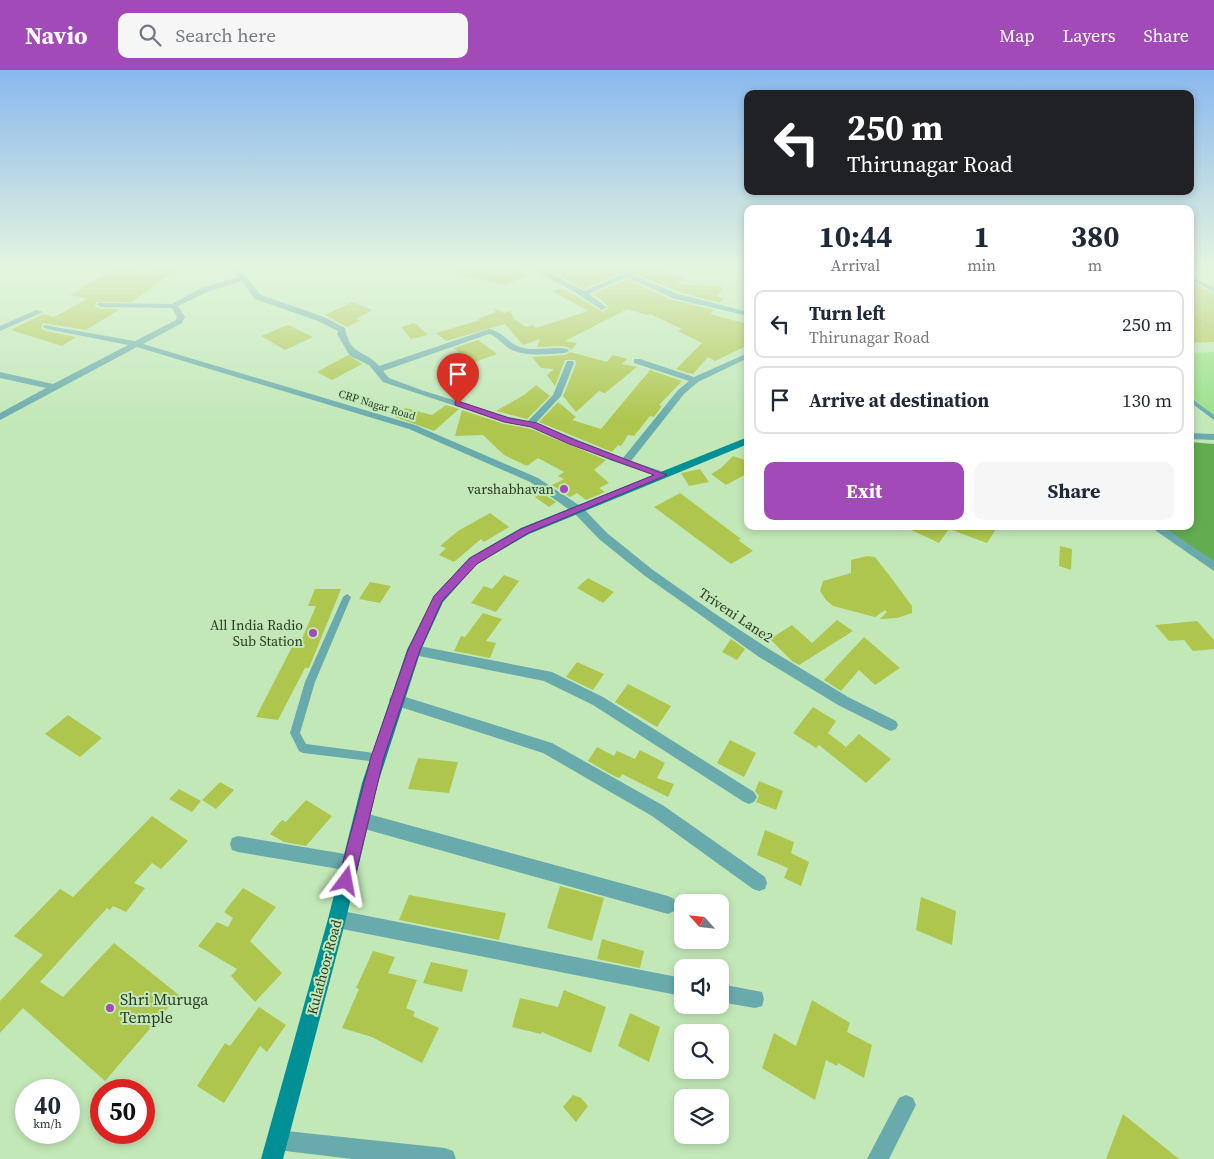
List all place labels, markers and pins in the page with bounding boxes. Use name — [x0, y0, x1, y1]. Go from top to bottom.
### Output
pin — [437, 353, 479, 404]
place label: varshabhavan — [467, 479, 555, 499]
marker: varshabhavan — [558, 483, 570, 495]
place label: All India Radio Sub Station — [210, 615, 304, 651]
marker: All India Radio Sub Station — [307, 627, 319, 639]
place label: Shri Muruga Temple — [120, 988, 209, 1028]
marker: Shri Muruga Temple — [104, 1002, 116, 1014]

